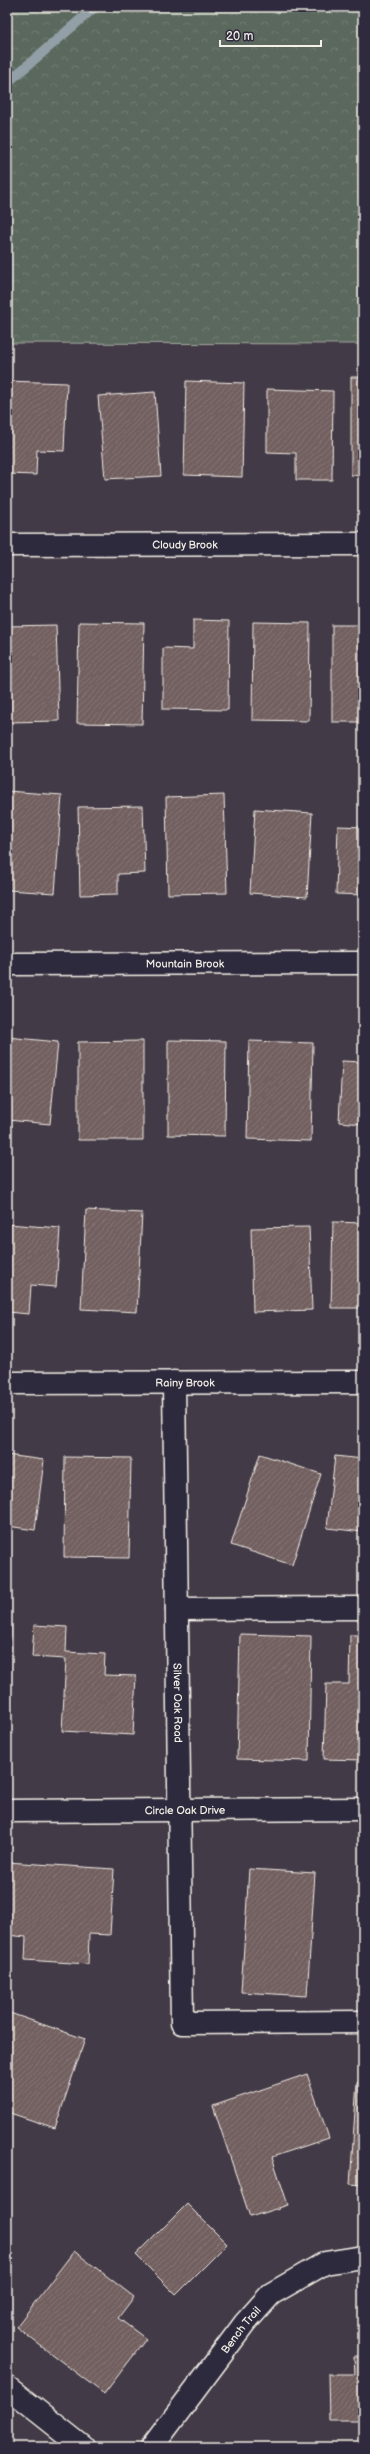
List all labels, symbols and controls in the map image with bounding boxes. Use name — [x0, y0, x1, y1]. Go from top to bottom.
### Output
scale bar — [220, 22, 321, 48]
text: 20 m — [226, 29, 253, 44]
street label: Cloudy Brook — [152, 538, 218, 551]
street label: Mountain Brook — [146, 957, 225, 970]
street label: Rainy Brook — [155, 1376, 215, 1389]
street label: Silver Oak Road — [171, 1663, 185, 1743]
street label: Circle Oak Drive — [145, 1803, 226, 1817]
street label: Bench Trail — [218, 2304, 263, 2356]

